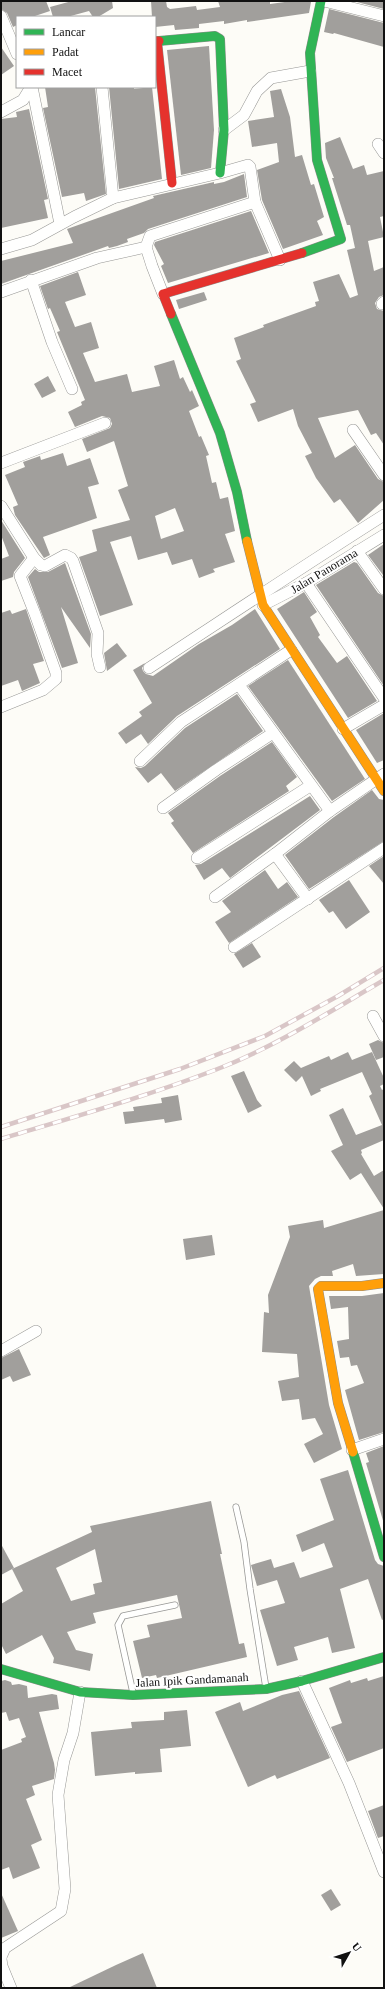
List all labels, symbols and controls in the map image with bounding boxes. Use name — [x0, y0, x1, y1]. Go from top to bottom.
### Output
legend — [16, 16, 156, 88]
text: Lancar — [52, 25, 85, 39]
text: Padat — [52, 45, 79, 59]
text: Macet — [52, 65, 83, 79]
street label: Jalan Panorama — [288, 545, 361, 596]
street label: Jalan Ipik Gandamanah — [135, 1670, 249, 1690]
north arrow — [329, 1933, 369, 1973]
text: U — [350, 1940, 364, 1954]

